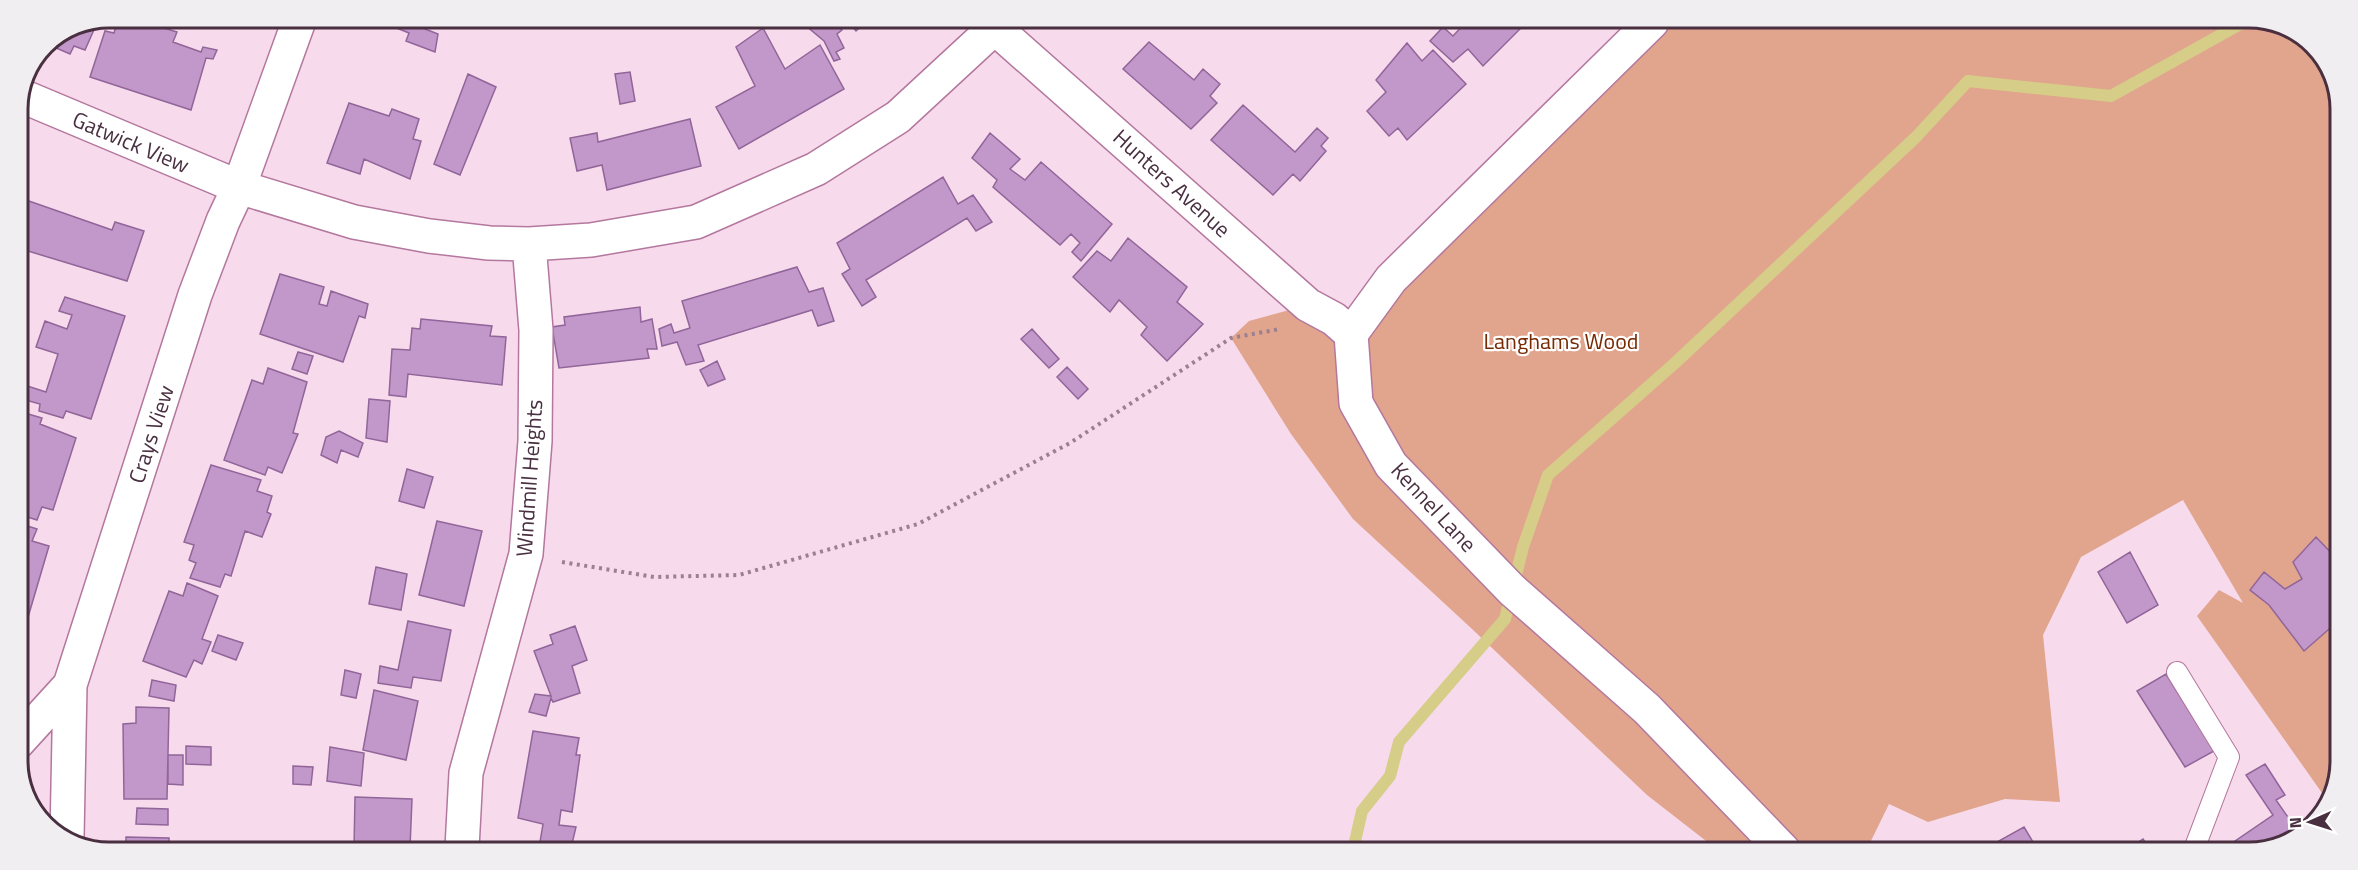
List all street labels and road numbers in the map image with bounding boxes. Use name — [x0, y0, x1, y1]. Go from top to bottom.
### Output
street label: Gatwick View — [67, 102, 195, 182]
street label: Hunters Avenue — [1105, 121, 1239, 245]
street label: Crays View — [119, 380, 183, 487]
street label: Windmill Heights — [507, 398, 551, 558]
street label: Kennel Lane — [1383, 454, 1485, 560]

